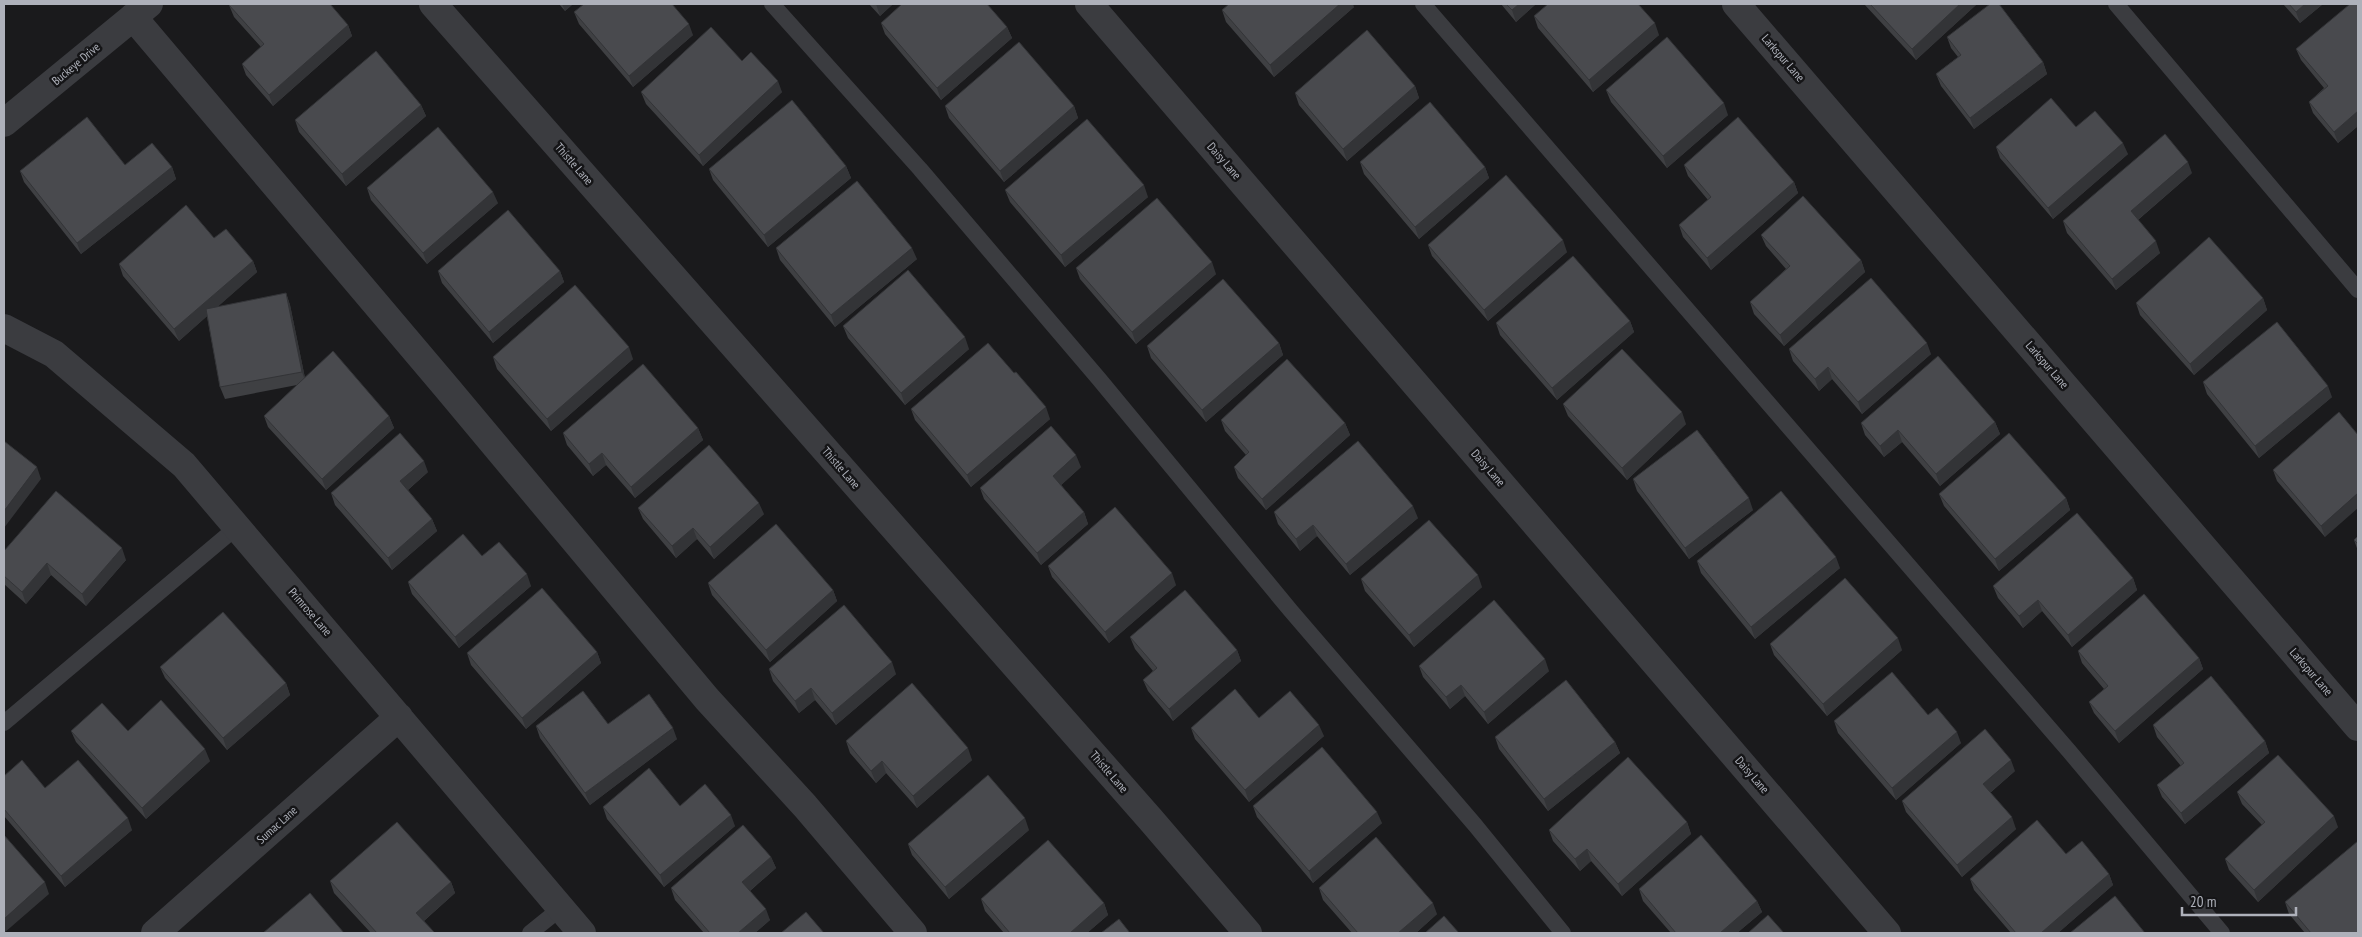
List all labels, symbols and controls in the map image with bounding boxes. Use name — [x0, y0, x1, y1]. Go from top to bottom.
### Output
street label: Larkspur Lane — [1759, 31, 1808, 84]
street label: Buckeye Drive — [49, 39, 103, 88]
street label: Daisy Lane — [1204, 139, 1245, 182]
street label: Thistle Lane — [552, 140, 597, 188]
street label: Larkspur Lane — [2023, 338, 2072, 391]
street label: Thistle Lane — [819, 444, 864, 492]
street label: Daisy Lane — [1468, 446, 1509, 489]
street label: Primrose Lane — [285, 585, 335, 639]
street label: Larkspur Lane — [2287, 645, 2336, 698]
street label: Thistle Lane — [1087, 748, 1132, 796]
street label: Daisy Lane — [1732, 753, 1773, 796]
street label: Sumac Lane — [253, 803, 300, 847]
scale bar — [2182, 884, 2296, 916]
text: 20 m — [2190, 892, 2216, 911]

